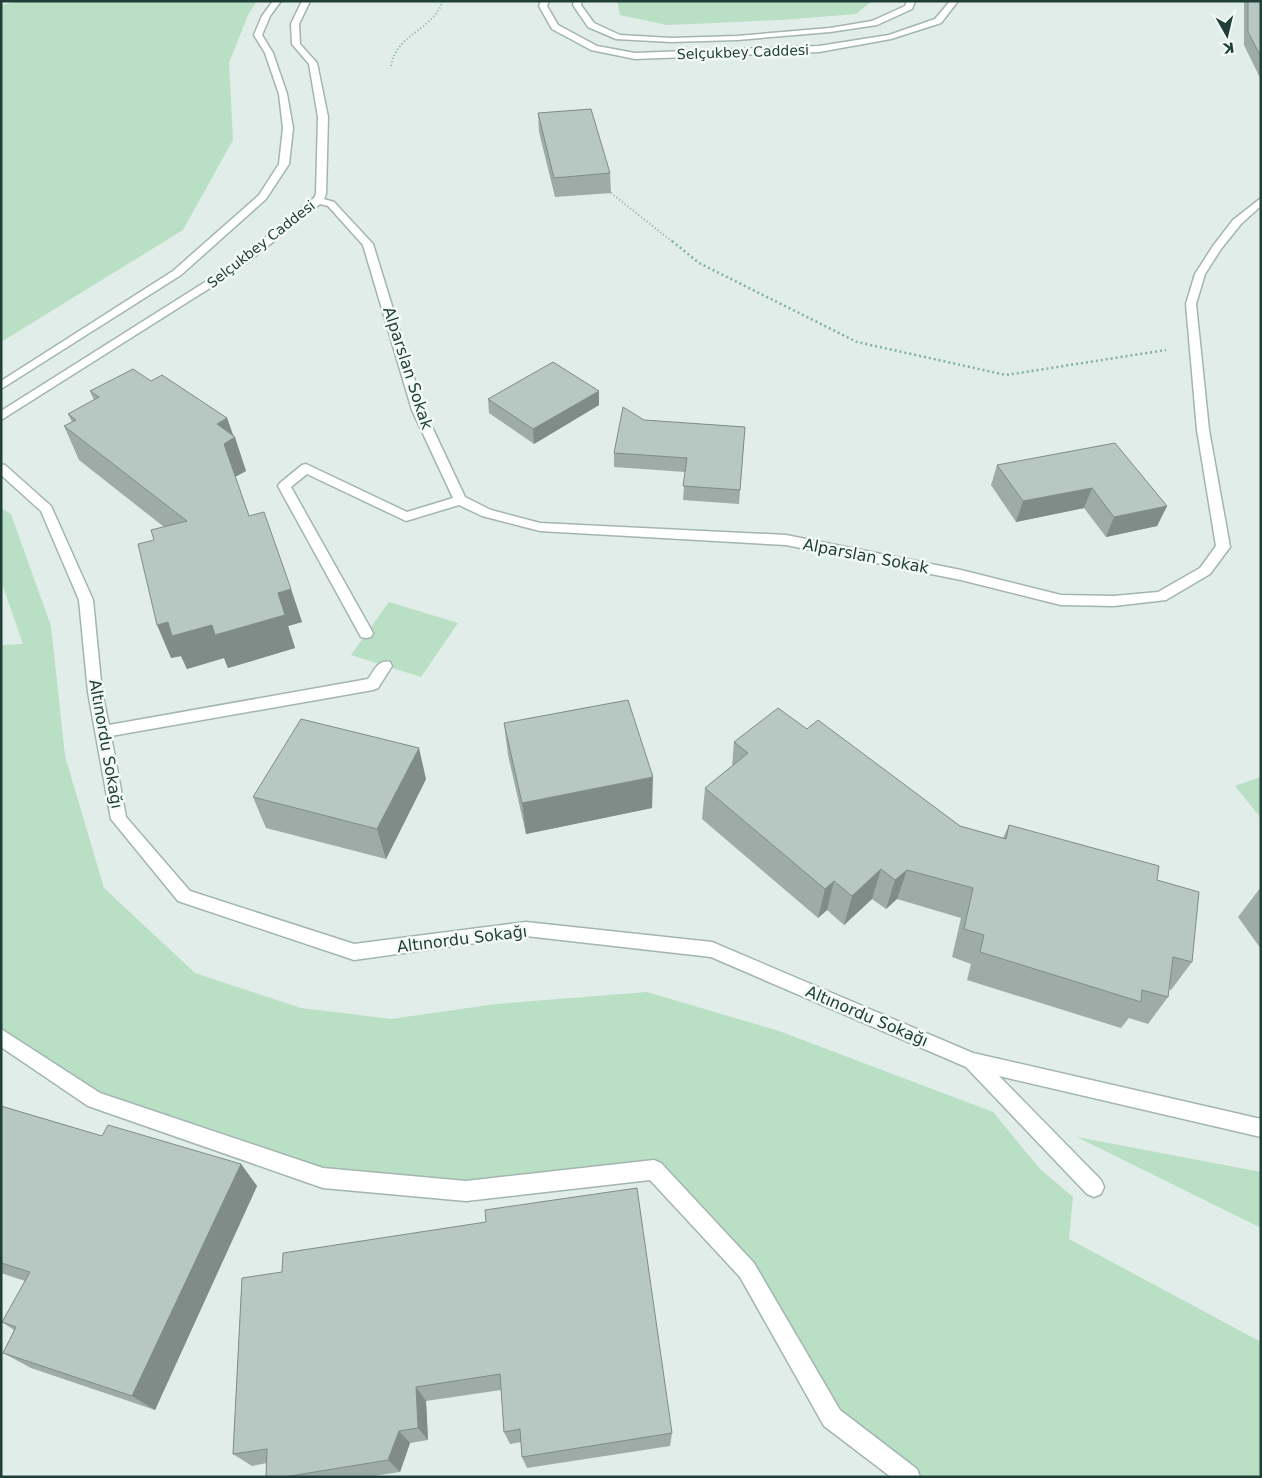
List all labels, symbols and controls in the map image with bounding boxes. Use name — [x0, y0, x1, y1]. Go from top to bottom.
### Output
north arrow — [1202, 10, 1252, 60]
text: K — [1221, 39, 1235, 57]
street label: Selçukbey Caddesi — [677, 42, 809, 62]
street label: Selçukbey Caddesi — [204, 197, 318, 291]
street label: Alparslan Sokak — [379, 304, 437, 432]
street label: Alparslan Sokak — [801, 534, 931, 578]
street label: Altınordu Sokağı — [85, 678, 127, 810]
street label: Altınordu Sokağı — [396, 922, 528, 956]
street label: Altınordu Sokağı — [803, 982, 931, 1050]

